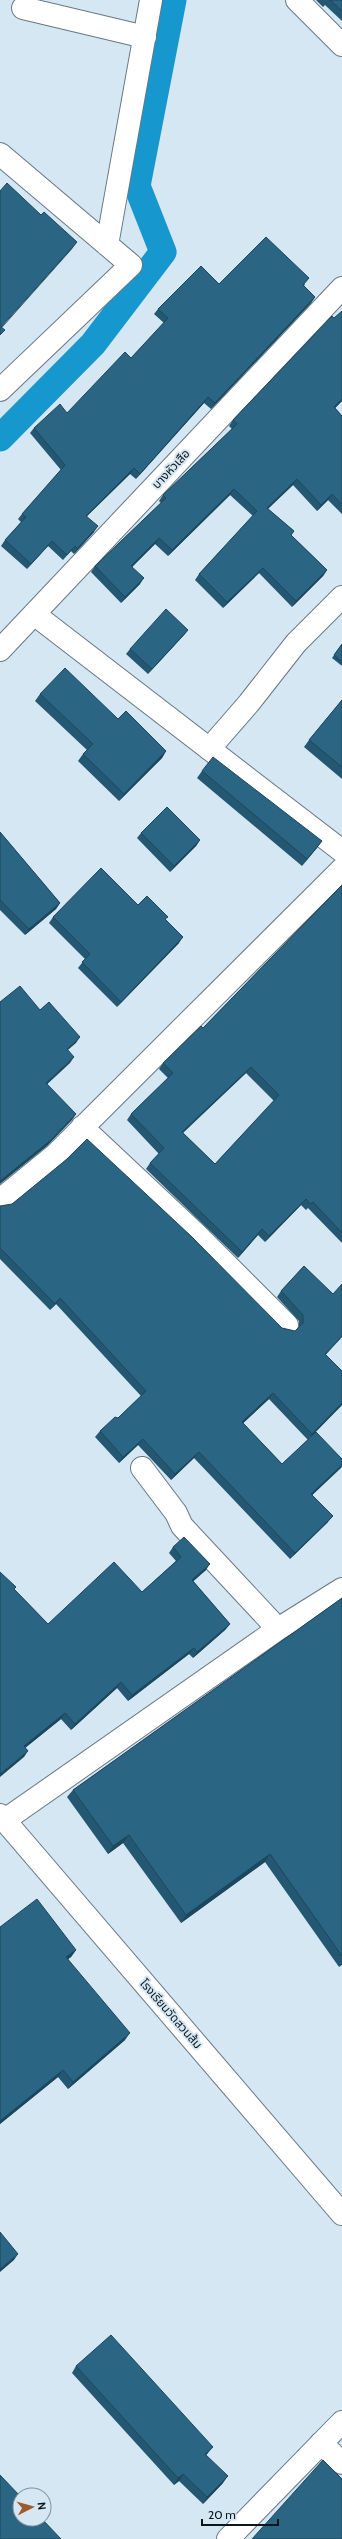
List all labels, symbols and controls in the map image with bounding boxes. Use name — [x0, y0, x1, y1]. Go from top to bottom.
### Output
street label: บางหัวเสือ — [149, 446, 193, 492]
street label: โรงเรียนวัดสวนส้ม — [137, 1976, 206, 2052]
north arrow — [12, 2487, 52, 2527]
text: N — [35, 2501, 49, 2511]
scale bar — [202, 2501, 278, 2527]
text: 20 m — [208, 2507, 236, 2522]

